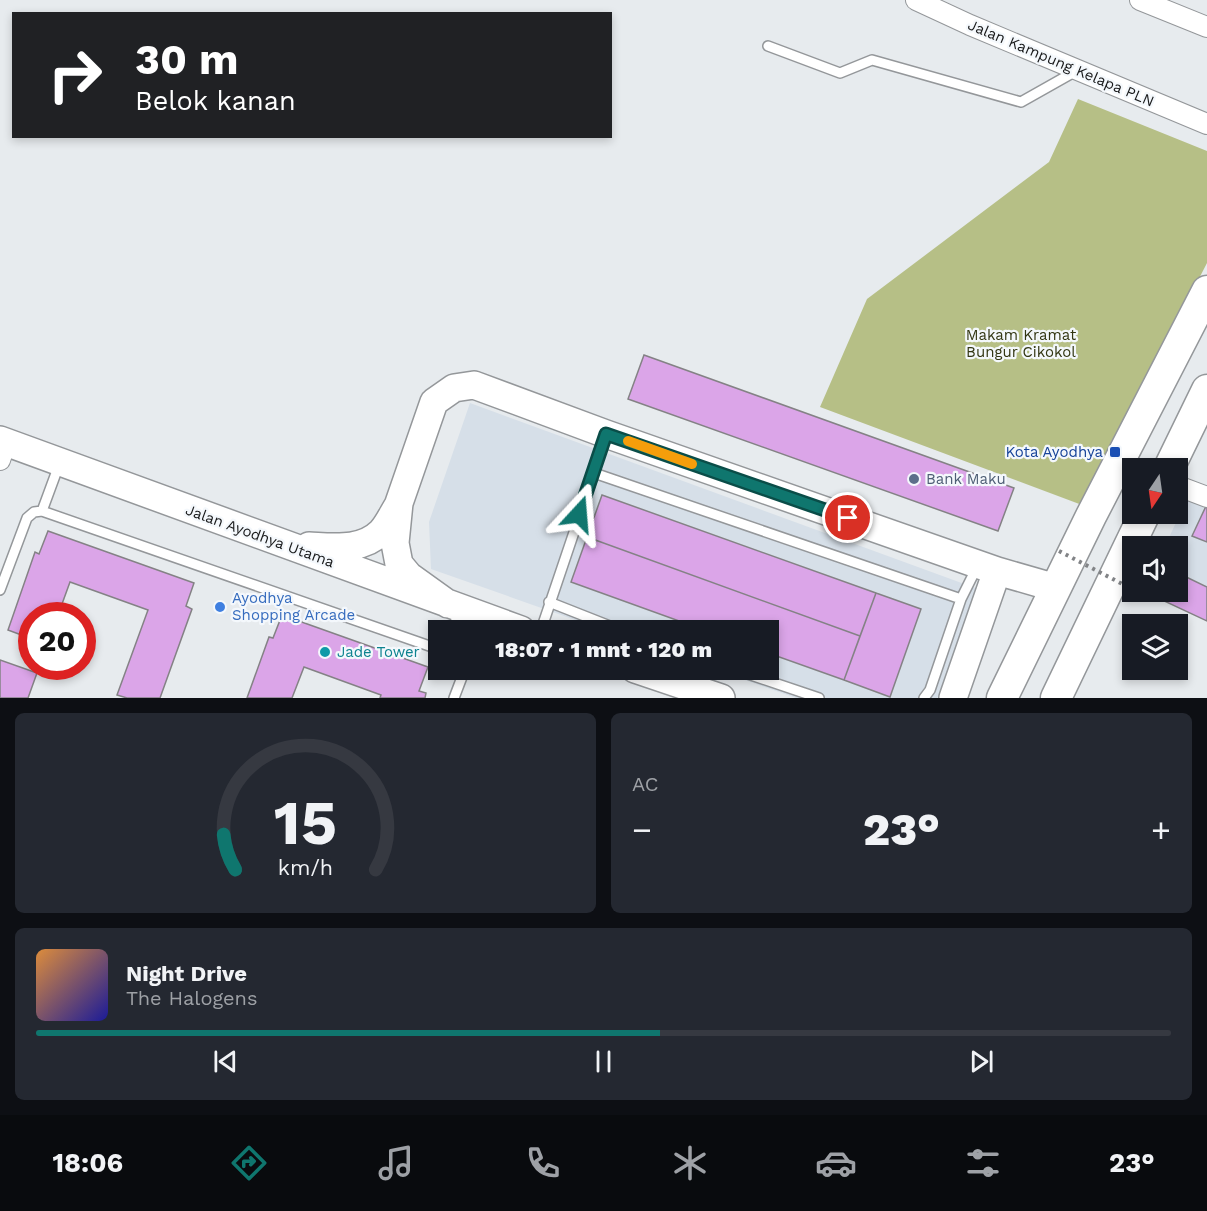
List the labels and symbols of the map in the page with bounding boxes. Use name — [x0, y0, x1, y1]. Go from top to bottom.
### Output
street label: Jalan Kampung Kelapa PLN — [965, 16, 1157, 110]
park label: Makam Kramat Bungur Cikokol — [966, 326, 1077, 361]
place label: Kota Ayodhya — [1006, 443, 1103, 461]
marker: Kota Ayodhya — [1108, 445, 1122, 459]
north arrow — [1122, 458, 1188, 524]
place label: Bank Maku — [926, 470, 1006, 488]
marker: Bank Maku — [907, 472, 921, 486]
position arrow — [547, 482, 611, 546]
pin — [822, 492, 873, 543]
street label: Jalan Ayodhya Utama — [183, 501, 337, 571]
place label: Ayodhya Shopping Arcade — [232, 589, 355, 624]
marker: Ayodhya Shopping Arcade — [213, 600, 227, 614]
speed limit sign: 20 — [18, 602, 96, 680]
place label: Jade Tower — [337, 643, 420, 661]
marker: Jade Tower — [318, 645, 332, 659]

